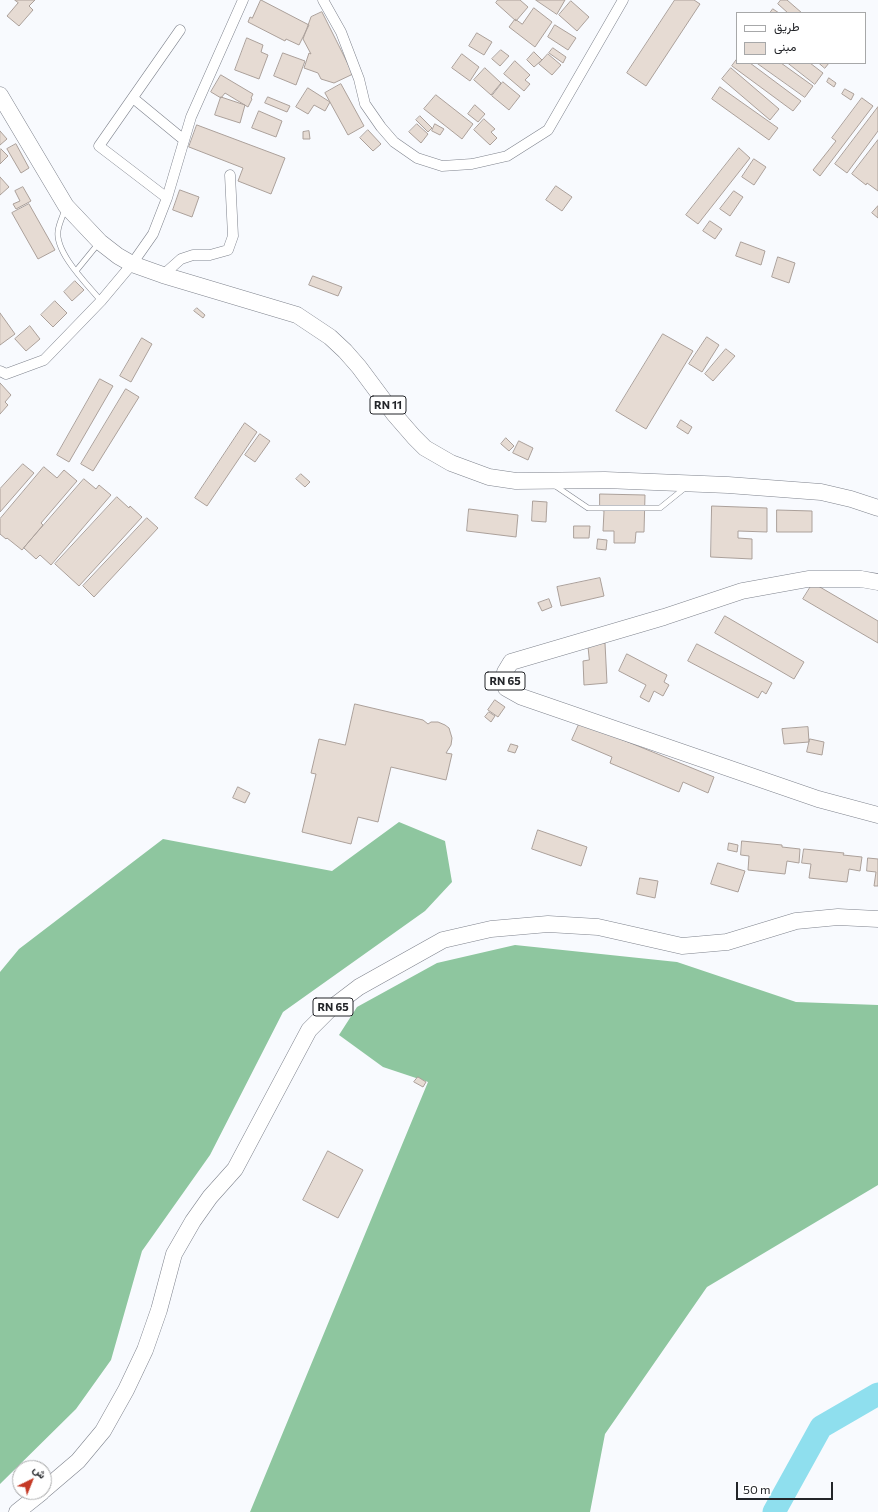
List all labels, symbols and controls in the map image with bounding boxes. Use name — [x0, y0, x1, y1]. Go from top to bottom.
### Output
legend — [736, 12, 866, 64]
text: طريق — [774, 19, 799, 33]
text: مبنى — [774, 39, 796, 53]
road number: RN 11 — [370, 396, 406, 414]
road number: RN 65 — [485, 672, 525, 690]
road number: RN 65 — [313, 998, 353, 1016]
north arrow — [12, 1460, 52, 1500]
text: ش — [31, 1462, 49, 1481]
scale bar — [738, 1474, 835, 1500]
text: 50 m — [743, 1482, 771, 1496]

